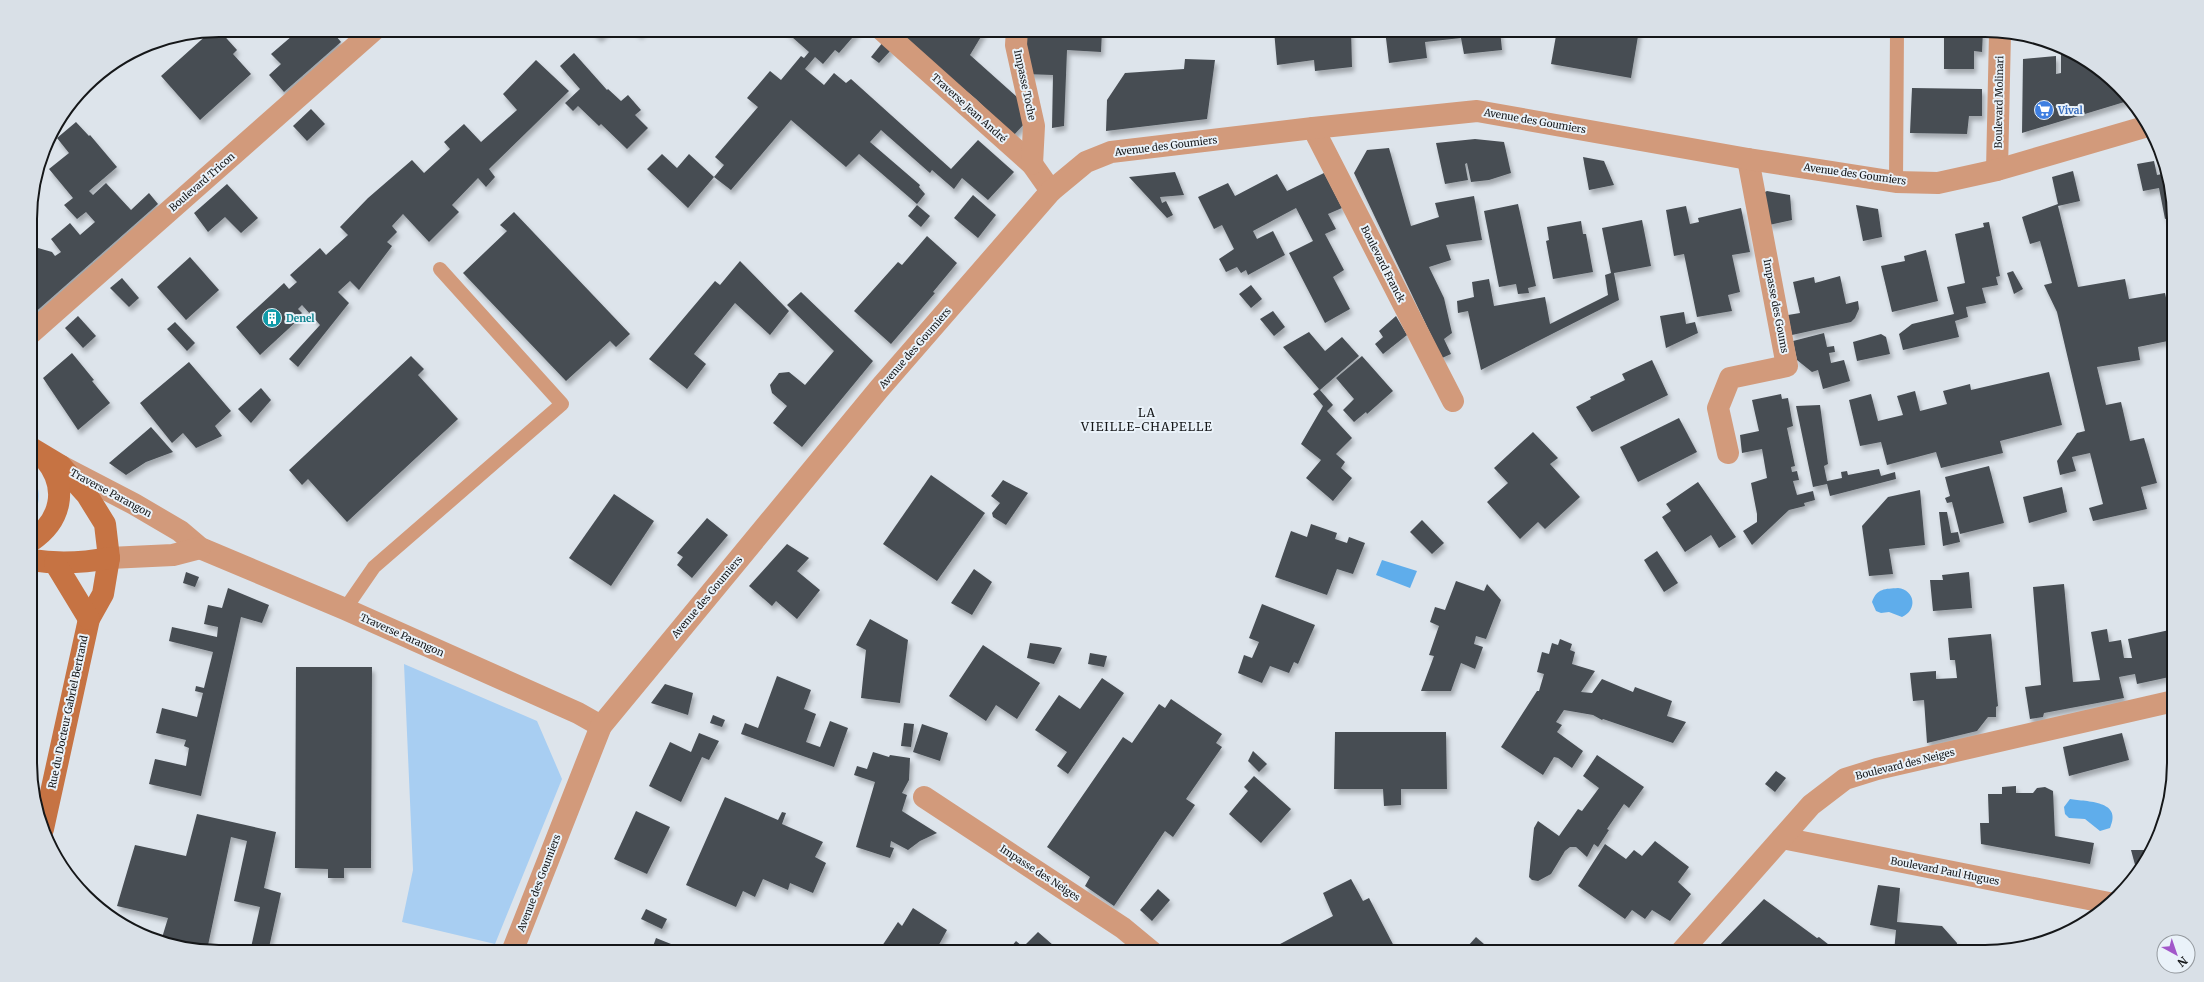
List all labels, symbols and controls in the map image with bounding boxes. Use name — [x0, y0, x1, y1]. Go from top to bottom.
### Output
street label: Impasse Toche — [1011, 49, 1039, 121]
street label: Boulevard Molinari — [1992, 56, 2006, 148]
street label: Traverse Jean André — [929, 71, 1009, 145]
supermarket icon: Vival — [2033, 99, 2055, 121]
place label: Vival — [2057, 104, 2083, 117]
street label: Avenue des Goumiers — [1482, 105, 1587, 136]
street label: Avenue des Goumiers — [1113, 133, 1218, 159]
street label: Boulevard Tricon — [166, 150, 238, 214]
street label: Avenue des Goumiers — [1802, 160, 1907, 188]
street label: Boulevard Franck — [1358, 223, 1408, 305]
street label: Impasse des Goums — [1761, 258, 1792, 354]
street label: Avenue des Goumiers — [876, 305, 954, 392]
building icon: Denel — [261, 307, 283, 329]
place label: Denel — [286, 312, 315, 325]
district label: LA VIEILLE-CHAPELLE — [1080, 405, 1213, 434]
street label: Traverse Parangon — [68, 466, 154, 520]
street label: Avenue des Goumiers — [668, 553, 745, 642]
street label: Traverse Parangon — [358, 611, 446, 660]
street label: Rue du Docteur Gabriel Bertrand — [45, 634, 91, 790]
street label: Boulevard des Neiges — [1854, 745, 1956, 783]
street label: Avenue des Goumiers — [514, 832, 564, 934]
street label: Impasse des Neiges — [997, 842, 1083, 904]
street label: Boulevard Paul Hugues — [1889, 854, 2001, 888]
north arrow — [2156, 934, 2196, 974]
text: N — [2174, 954, 2190, 970]

